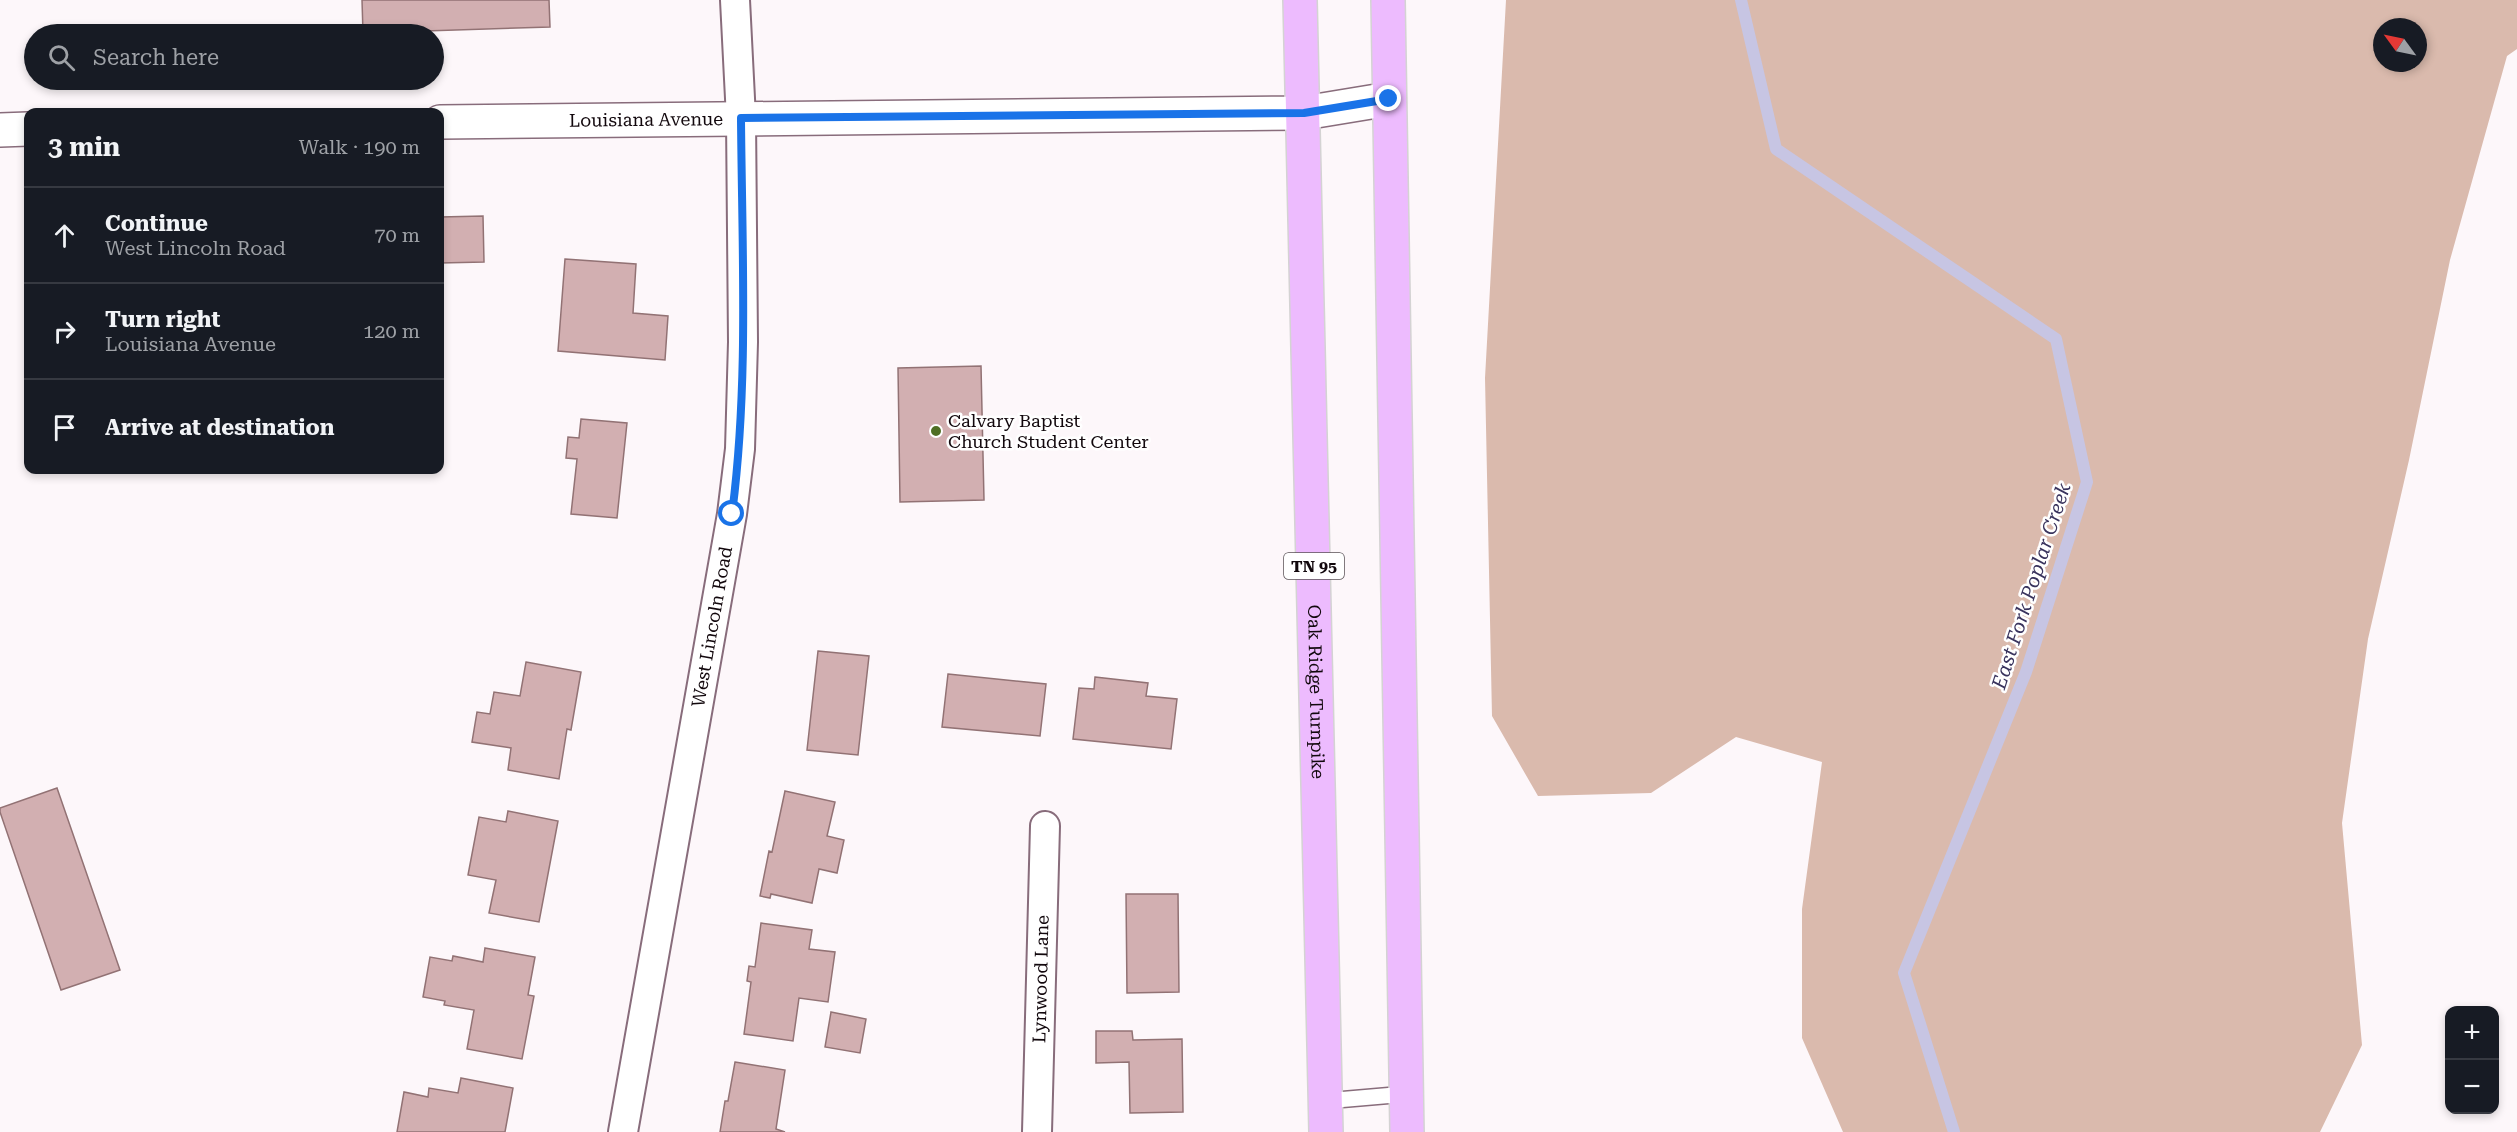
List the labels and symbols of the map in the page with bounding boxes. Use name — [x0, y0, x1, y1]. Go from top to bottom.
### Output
north arrow — [2373, 18, 2427, 72]
route end — [1375, 85, 1401, 111]
street label: Louisiana Avenue — [569, 108, 723, 131]
place label: Calvary Baptist Church Student Center — [948, 410, 1149, 452]
marker: Calvary Baptist Church Student Center — [929, 424, 943, 438]
water label: East Fork Poplar Creek — [1986, 480, 2076, 693]
route start — [718, 500, 744, 526]
street label: West Lincoln Road — [687, 544, 736, 709]
road number: TN 95 — [1284, 553, 1344, 579]
street label: Oak Ridge Turnpike — [1304, 604, 1329, 779]
street label: Lynwood Lane — [1028, 915, 1053, 1043]

